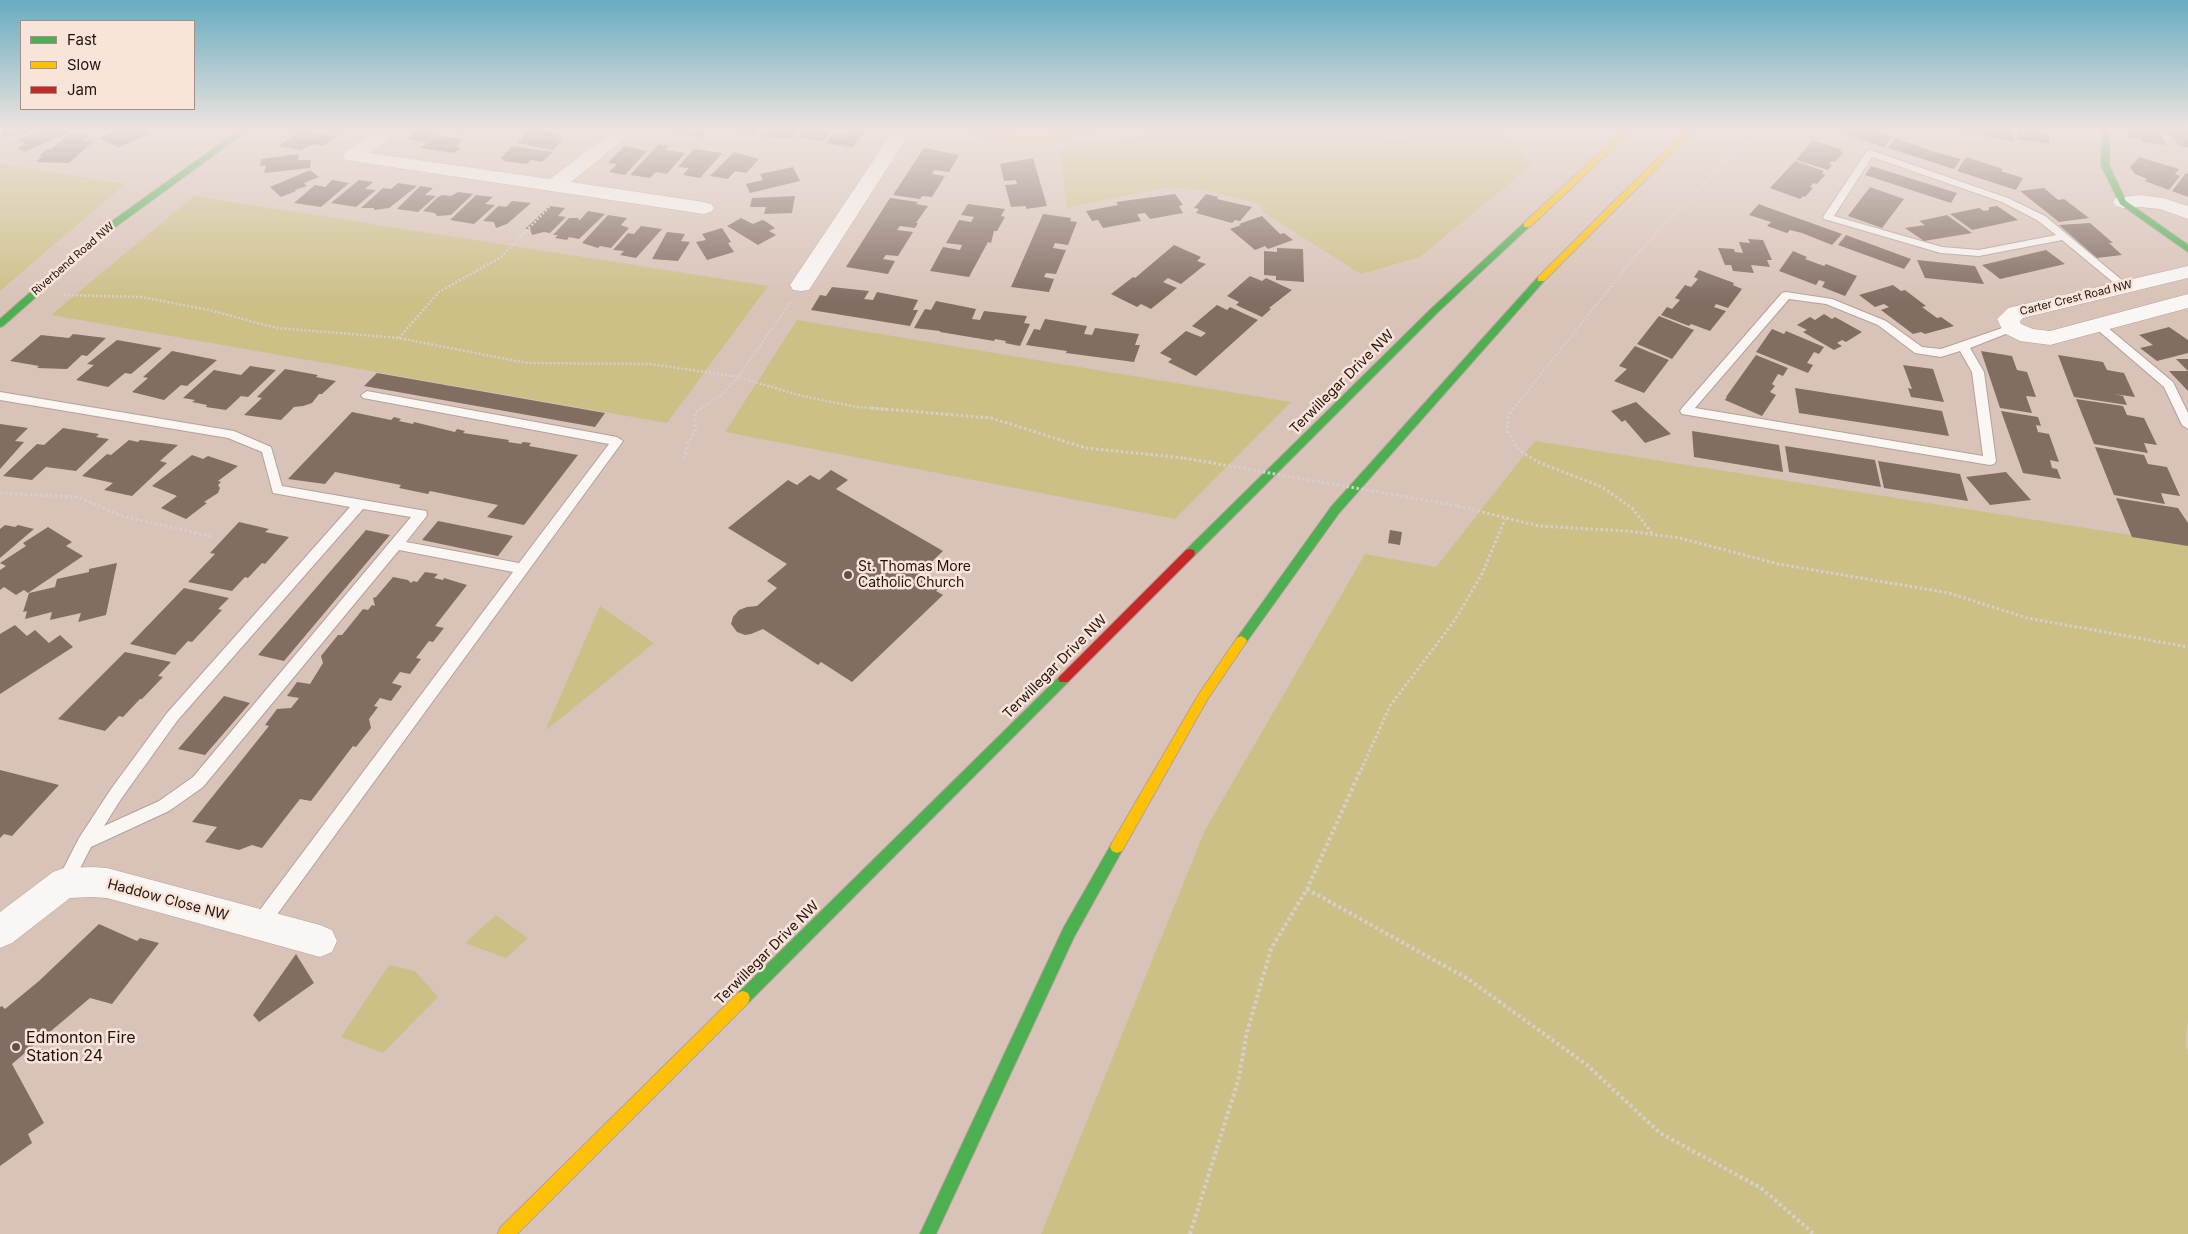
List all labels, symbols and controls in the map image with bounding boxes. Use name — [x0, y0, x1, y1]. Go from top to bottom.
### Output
legend — [20, 20, 195, 110]
text: Fast — [67, 30, 97, 49]
text: Slow — [67, 55, 101, 74]
text: Jam — [67, 80, 97, 99]
street label: Riverbend Road NW — [29, 220, 117, 298]
street label: Carter Crest Road NW — [2018, 278, 2134, 318]
street label: Terwillegar Drive NW — [1287, 327, 1397, 437]
place label: St. Thomas More Catholic Church — [858, 559, 971, 592]
marker: St. Thomas More Catholic Church — [842, 569, 854, 581]
street label: Terwillegar Drive NW — [1000, 612, 1110, 722]
street label: Haddow Close NW — [106, 876, 230, 924]
street label: Terwillegar Drive NW — [712, 898, 822, 1008]
place label: Edmonton Fire Station 24 — [26, 1028, 136, 1066]
marker: Edmonton Fire Station 24 — [10, 1041, 22, 1053]

